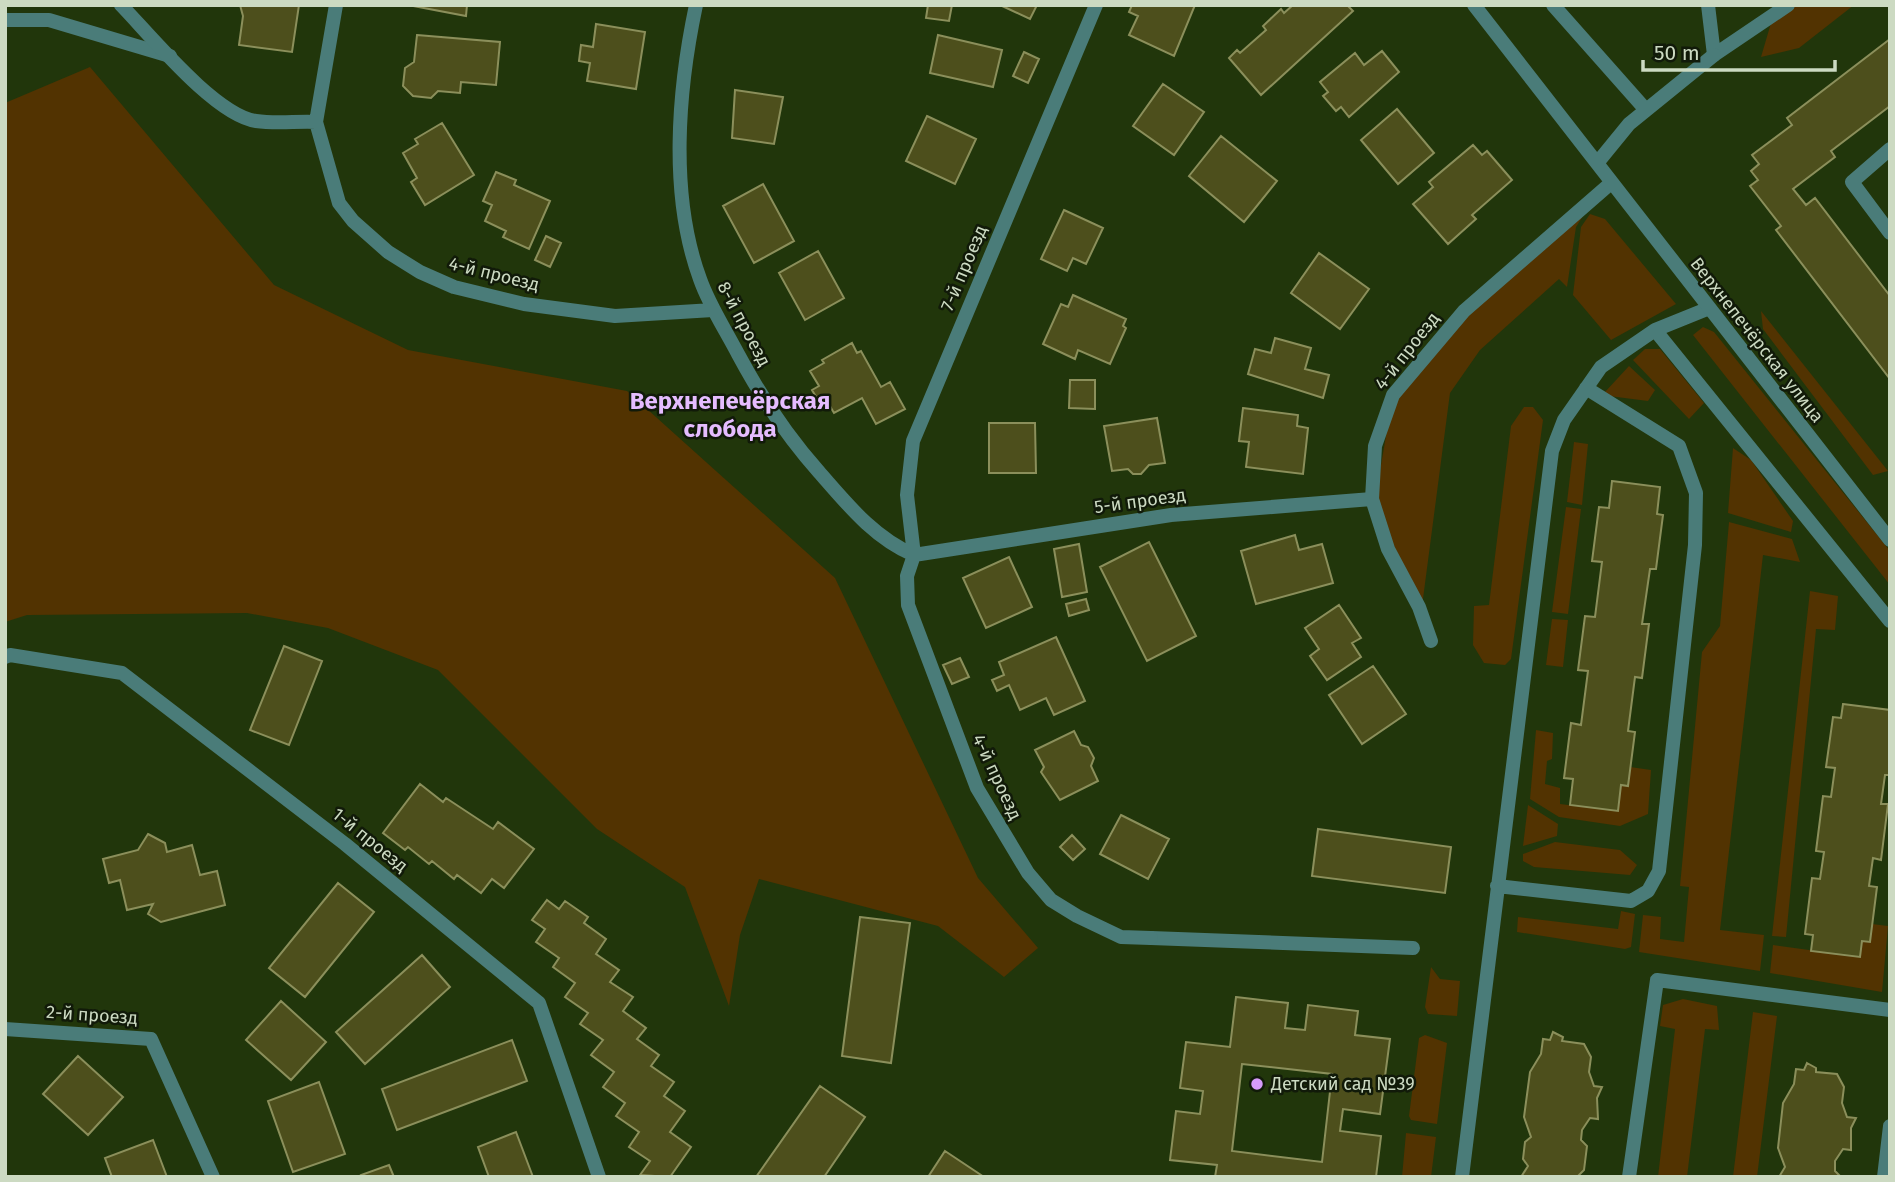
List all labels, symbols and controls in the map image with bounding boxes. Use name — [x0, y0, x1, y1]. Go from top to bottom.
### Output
scale bar — [1643, 28, 1836, 72]
text: 50 m — [1654, 40, 1700, 66]
street label: 7-й проезд — [936, 222, 992, 314]
street label: 4-й проезд — [446, 252, 542, 296]
street label: Верхнепечёрская улица — [1686, 253, 1828, 427]
street label: 8-й проезд — [713, 278, 775, 370]
street label: 4-й проезд — [1370, 308, 1444, 394]
district label: Верхнепечёрская слобода — [630, 387, 830, 443]
street label: 5-й проезд — [1093, 484, 1187, 518]
street label: 4-й проезд — [967, 730, 1027, 824]
street label: 1-й проезд — [328, 803, 412, 877]
street label: 2-й проезд — [45, 1001, 139, 1029]
place label: Детский сад №39 — [1270, 1073, 1415, 1095]
marker: Детский сад №39 — [1249, 1076, 1265, 1092]

